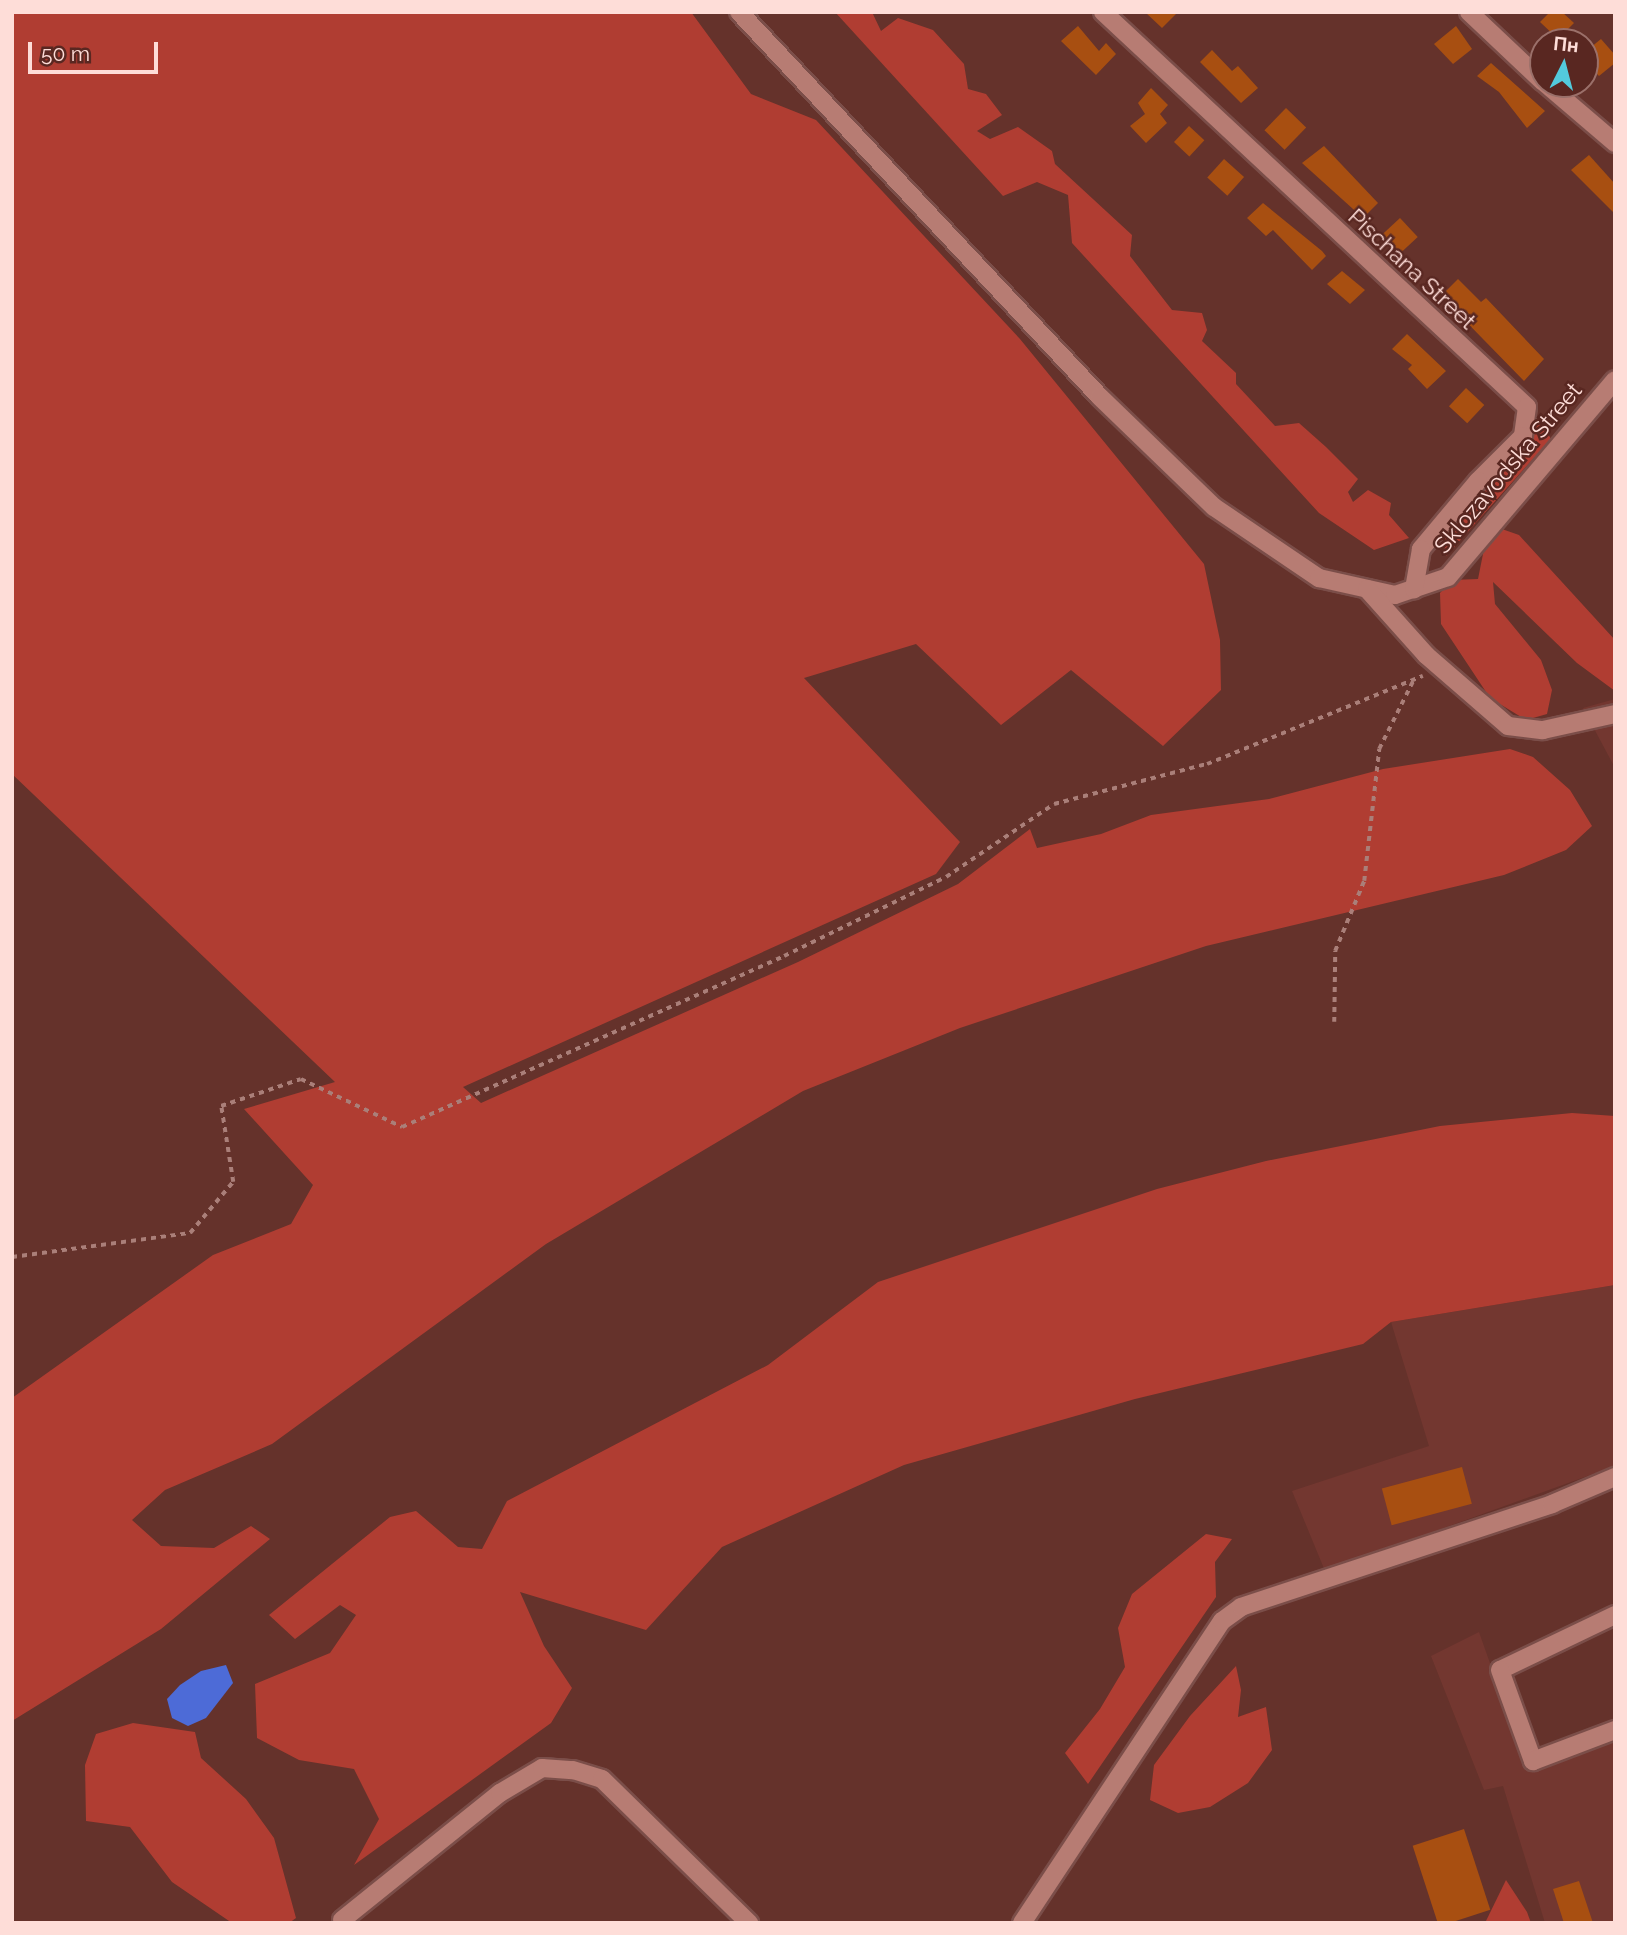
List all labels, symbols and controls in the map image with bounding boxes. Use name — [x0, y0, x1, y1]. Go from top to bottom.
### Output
scale bar — [32, 28, 161, 72]
north arrow — [1529, 28, 1599, 98]
text: Пн — [1552, 32, 1580, 56]
text: 50 m — [41, 41, 90, 66]
street label: Pischana Street — [1342, 203, 1482, 335]
street label: Sklozavodska Street — [1428, 377, 1588, 559]

